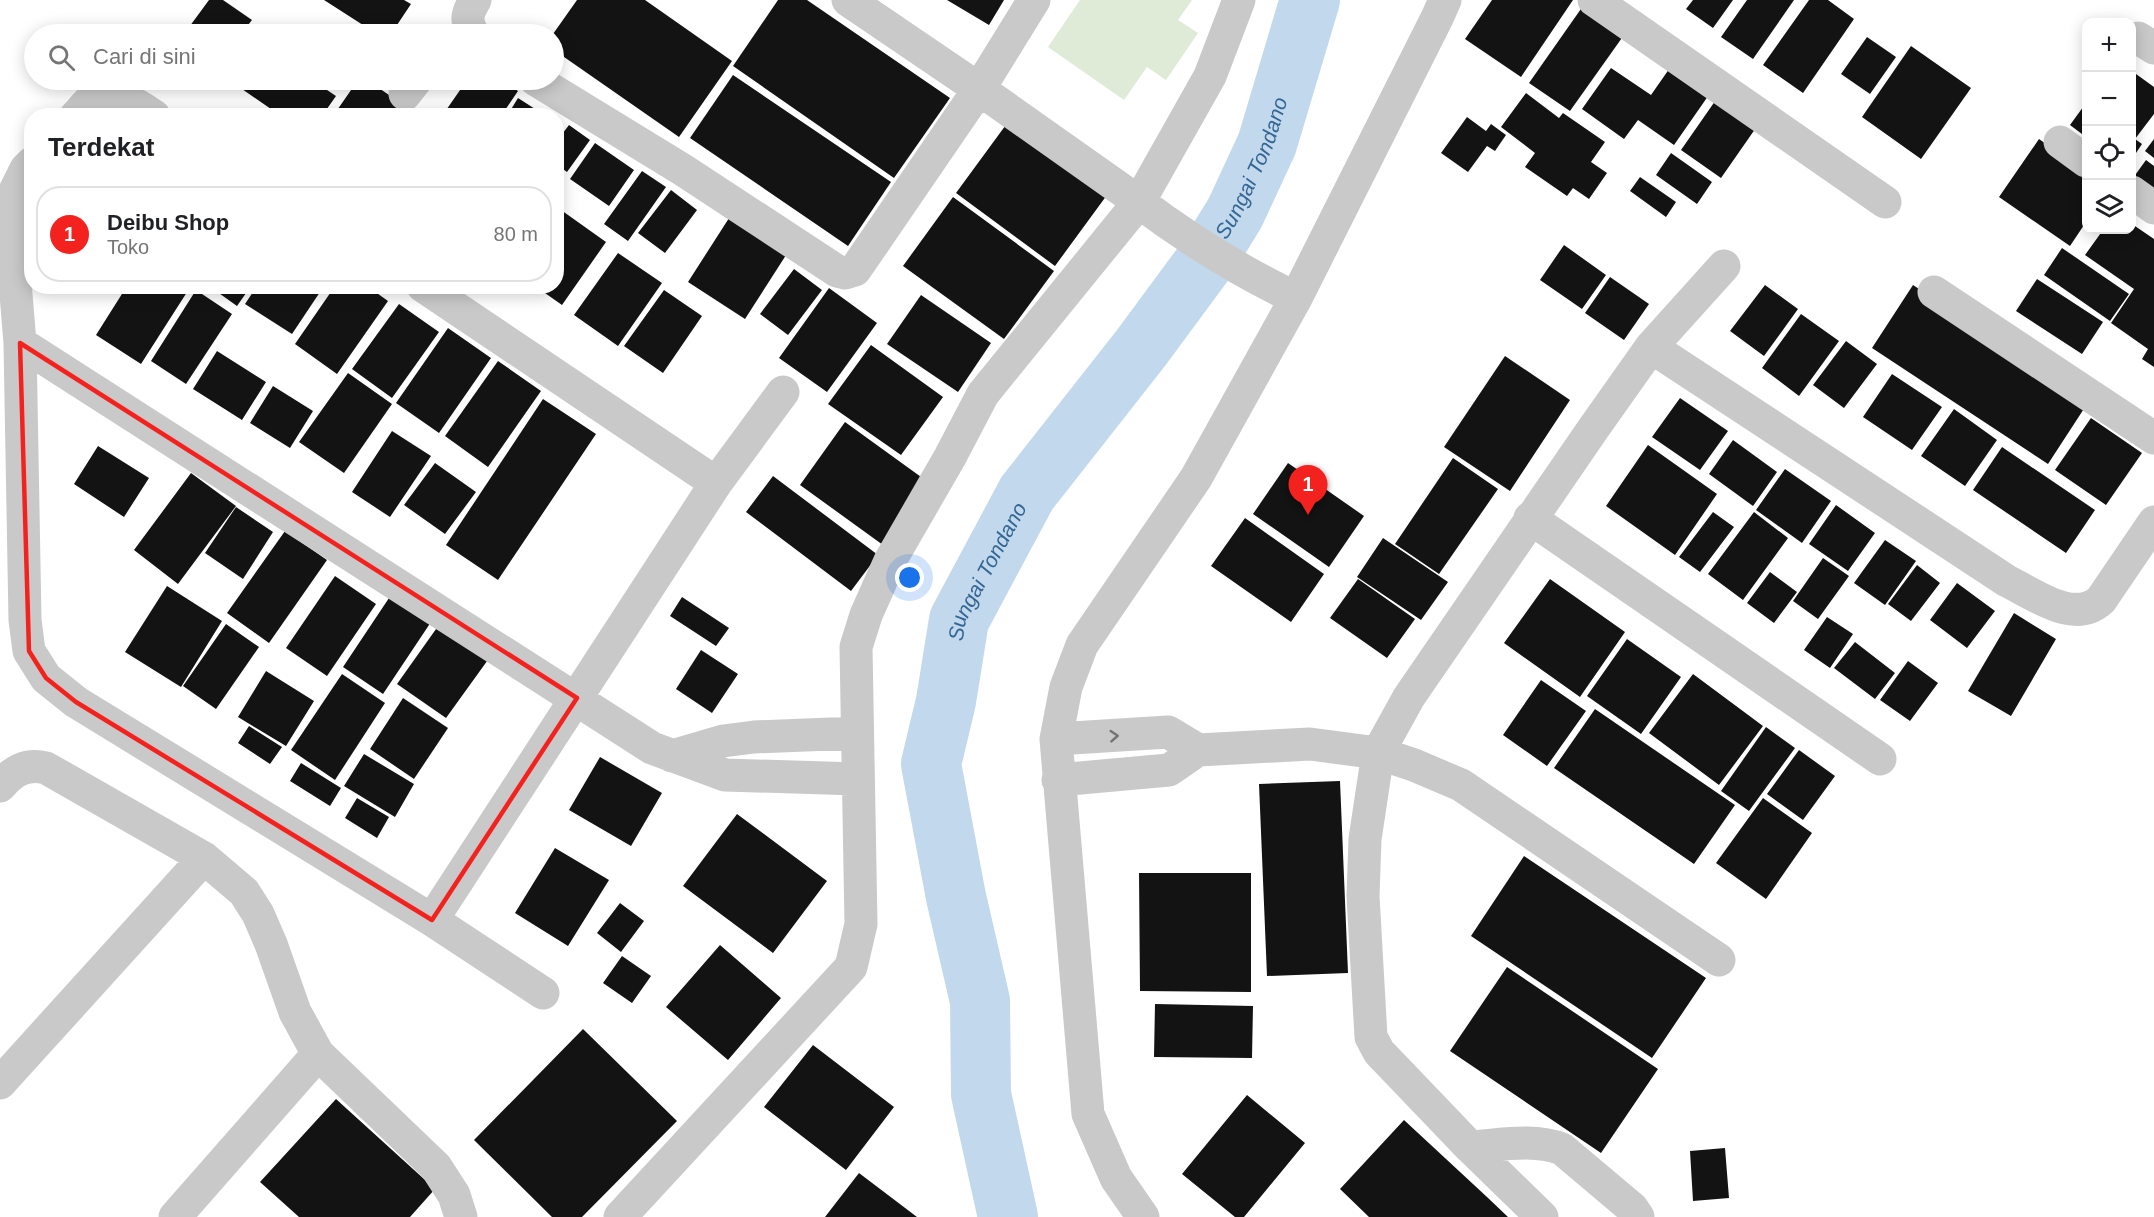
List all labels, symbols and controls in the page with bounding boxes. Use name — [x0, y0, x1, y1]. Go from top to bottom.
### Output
map controls — [2082, 18, 2136, 234]
button: + — [2082, 18, 2136, 72]
search box — [24, 24, 564, 90]
icon: search — [45, 41, 78, 74]
text: Cari di sini — [93, 44, 196, 69]
button: − — [2082, 72, 2136, 126]
water label: Sungai Tondano — [1210, 94, 1291, 243]
button: locate — [2082, 126, 2136, 180]
text: Terdekat — [48, 132, 154, 162]
button: layers — [2082, 180, 2136, 234]
text: Deibu Shop — [107, 210, 229, 235]
text: 1 — [64, 223, 75, 245]
text: 80 m — [494, 223, 538, 245]
text: Toko — [107, 236, 149, 258]
pin: 1 — [1288, 466, 1328, 515]
water label: Sungai Tondano — [944, 498, 1031, 642]
your location — [895, 563, 924, 592]
one-way arrow — [1110, 729, 1119, 742]

